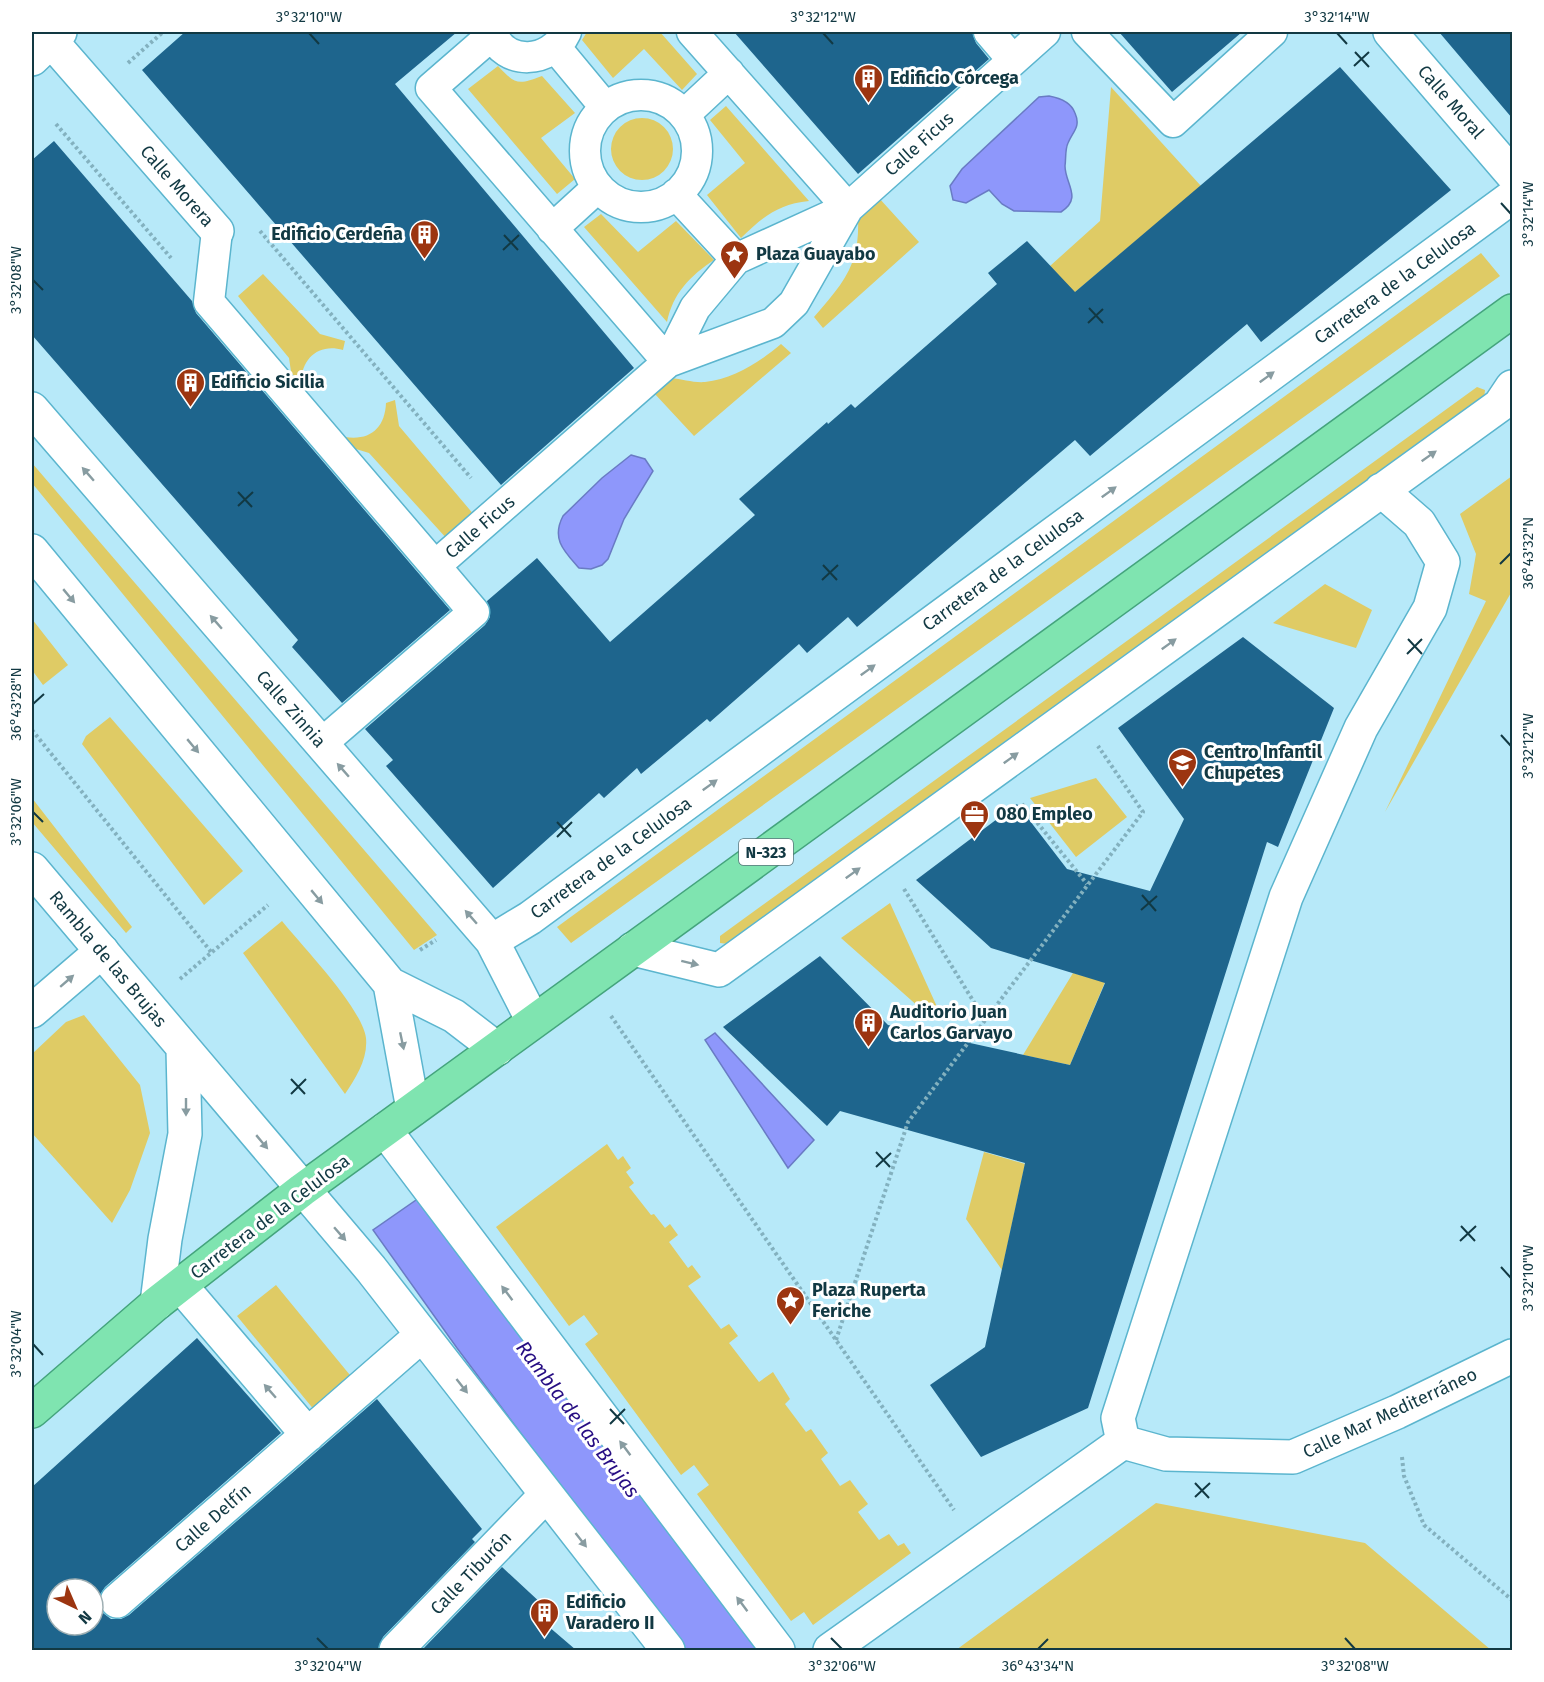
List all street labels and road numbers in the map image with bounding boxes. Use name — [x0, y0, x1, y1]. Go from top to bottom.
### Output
street label: Calle Moral — [1413, 61, 1489, 143]
street label: Calle Ficus — [880, 107, 958, 181]
street label: Calle Morera — [135, 141, 219, 231]
street label: Carretera de la Celulosa — [1310, 217, 1480, 349]
street label: Calle Ficus — [441, 491, 519, 563]
street label: Carretera de la Celulosa — [918, 504, 1088, 636]
street label: Calle Zinnia — [252, 666, 330, 752]
street label: Carretera de la Celulosa — [526, 792, 696, 924]
road number: N-323 — [739, 839, 793, 865]
street label: Rambla de las Brujas — [45, 886, 171, 1032]
street label: Carretera de la Celulosa — [186, 1150, 354, 1284]
street label: Calle Mar Mediterráneo — [1299, 1363, 1481, 1463]
street label: Calle Delfín — [170, 1479, 256, 1557]
street label: Calle Tiburón — [426, 1527, 516, 1619]

